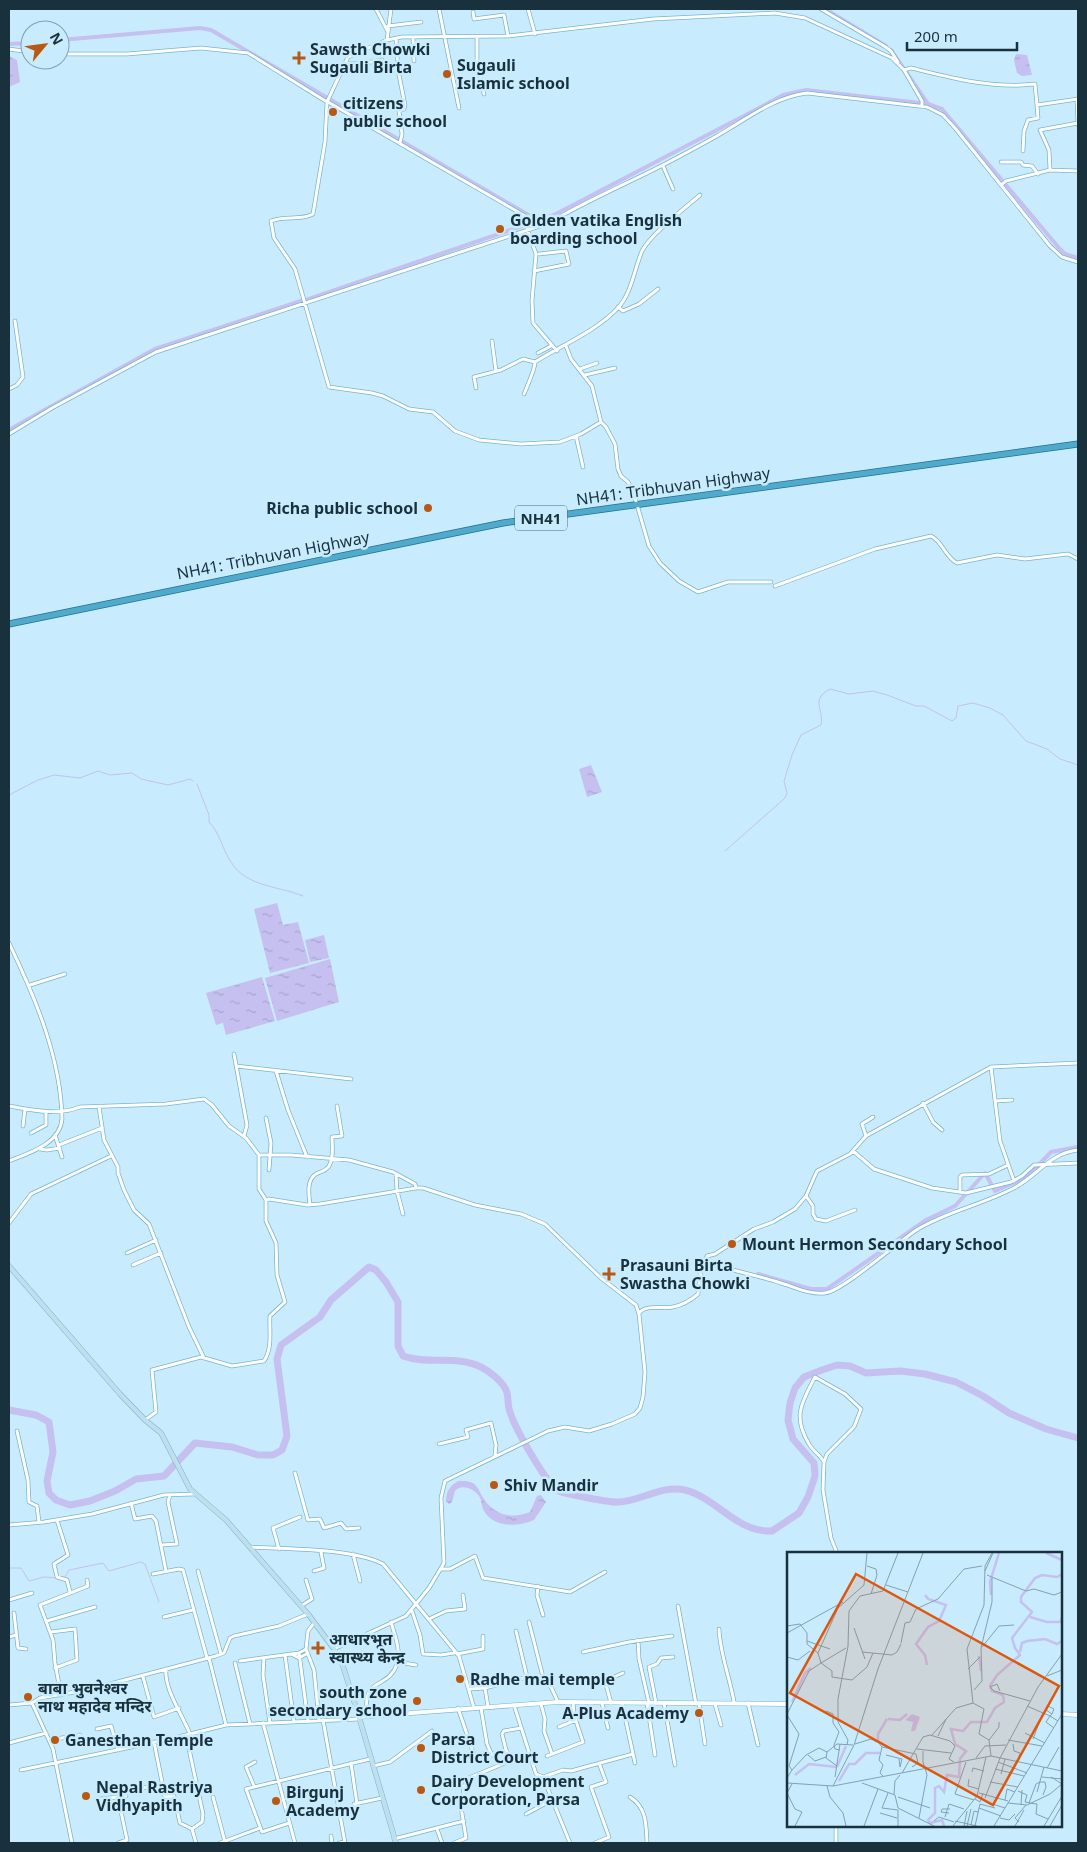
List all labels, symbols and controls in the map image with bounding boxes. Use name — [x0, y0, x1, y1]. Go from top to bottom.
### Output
north arrow — [20, 20, 70, 70]
scale bar — [907, 20, 1017, 52]
text: 200 m — [914, 26, 958, 46]
text: N — [46, 29, 68, 48]
place label: Sawsth Chowki Sugauli Birta — [310, 38, 430, 78]
marker: Sawsth Chowki Sugauli Birta — [292, 51, 306, 65]
place label: Sugauli Islamic school — [457, 54, 570, 94]
marker: Sugauli Islamic school — [441, 68, 453, 80]
place label: citizens public school — [343, 92, 447, 132]
marker: citizens public school — [327, 106, 339, 118]
place label: Golden vatika English boarding school — [510, 209, 682, 249]
marker: Golden vatika English boarding school — [494, 223, 506, 235]
street label: NH41: Tribhuvan Highway — [575, 461, 772, 511]
place label: Richa public school — [266, 497, 418, 519]
marker: Richa public school — [422, 502, 434, 514]
road number: NH41 — [515, 506, 567, 530]
street label: NH41: Tribhuvan Highway — [175, 525, 372, 584]
place label: Mount Hermon Secondary School — [742, 1233, 1008, 1255]
marker: Mount Hermon Secondary School — [726, 1238, 738, 1250]
place label: Prasauni Birta Swastha Chowki — [620, 1254, 750, 1294]
marker: Prasauni Birta Swastha Chowki — [602, 1267, 616, 1281]
place label: Shiv Mandir — [504, 1474, 598, 1496]
marker: Shiv Mandir — [488, 1479, 500, 1491]
inset map — [787, 1552, 1062, 1827]
place label: आधारभूत स्वास्थ्य केन्द्र — [329, 1628, 406, 1668]
marker: आधारभूत स्वास्थ्य केन्द्र — [311, 1641, 325, 1655]
place label: Radhe mai temple — [470, 1668, 615, 1690]
marker: Radhe mai temple — [454, 1673, 466, 1685]
place label: बाबा भुवनेश्वर नाथ महादेव मन्दिर — [38, 1677, 152, 1717]
place label: south zone secondary school — [269, 1681, 407, 1721]
marker: बाबा भुवनेश्वर नाथ महादेव मन्दिर — [22, 1691, 34, 1703]
marker: south zone secondary school — [411, 1695, 423, 1707]
place label: A-Plus Academy — [562, 1702, 690, 1724]
marker: A-Plus Academy — [693, 1707, 705, 1719]
place label: Parsa District Court — [431, 1728, 539, 1768]
place label: Ganesthan Temple — [65, 1729, 213, 1751]
marker: Ganesthan Temple — [49, 1734, 61, 1746]
marker: Parsa District Court — [415, 1742, 427, 1754]
place label: Dairy Development Corporation, Parsa — [431, 1770, 585, 1810]
place label: Nepal Rastriya Vidhyapith — [96, 1776, 213, 1816]
place label: Birgunj Academy — [286, 1781, 360, 1821]
marker: Dairy Development Corporation, Parsa — [415, 1784, 427, 1796]
marker: Nepal Rastriya Vidhyapith — [80, 1790, 92, 1802]
marker: Birgunj Academy — [270, 1795, 282, 1807]

